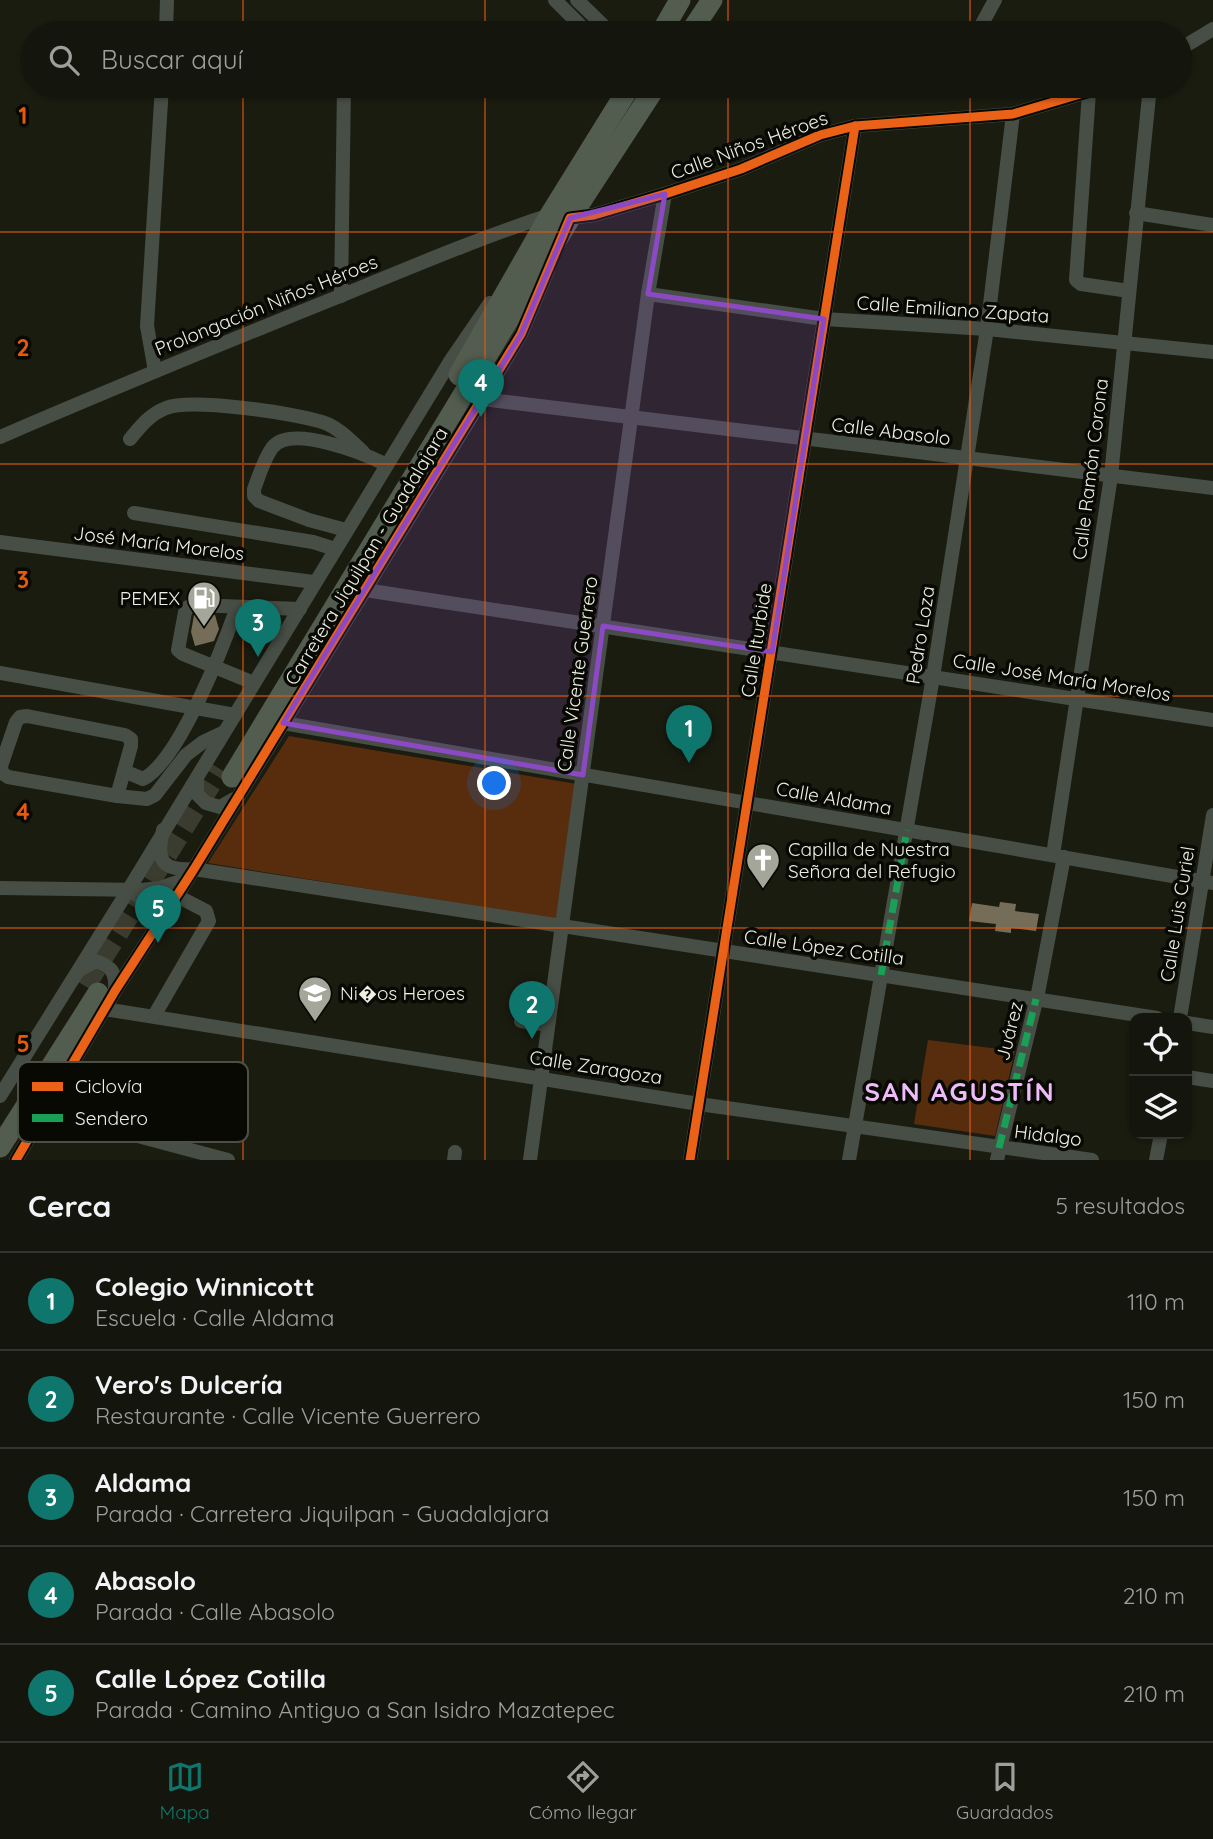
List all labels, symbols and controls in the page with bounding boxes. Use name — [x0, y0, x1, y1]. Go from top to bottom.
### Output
search box — [21, 21, 1192, 98]
icon: search — [45, 41, 83, 79]
text: Buscar aquí — [101, 43, 243, 76]
text: 1 — [19, 101, 27, 130]
street label: Calle Niños Héroes — [667, 105, 831, 185]
street label: Prolongación Niños Héroes — [151, 249, 381, 361]
street label: Calle Emiliano Zapata — [856, 290, 1050, 328]
text: 2 — [16, 333, 30, 362]
pin: 4 — [458, 359, 504, 417]
street label: Calle Ramón Corona — [1067, 377, 1113, 561]
street label: Calle Abasolo — [830, 412, 952, 450]
street label: Carretera Jiquilpan - Guadalajara — [279, 423, 453, 689]
street label: José María Morelos — [72, 521, 246, 565]
text: 3 — [17, 565, 29, 594]
street label: Calle Vicente Guerrero — [551, 575, 603, 773]
fuel station icon: PEMEX — [185, 579, 223, 628]
street label: Calle Iturbide — [735, 581, 777, 699]
street label: Pedro Loza — [900, 584, 940, 686]
place label: PEMEX — [120, 586, 180, 610]
pin: 3 — [235, 599, 281, 657]
street label: Calle José María Morelos — [951, 648, 1173, 706]
pin: 1 — [666, 705, 712, 763]
your location — [477, 766, 511, 800]
street label: Calle Aldama — [774, 776, 894, 820]
text: 4 — [16, 797, 30, 826]
place label: Capilla de Nuestra Señora del Refugio — [788, 837, 956, 883]
church icon: Capilla de Nuestra Señora del Refugio — [744, 841, 782, 890]
street label: Calle Luis Curiel — [1154, 844, 1200, 984]
pin: 5 — [135, 885, 181, 943]
street label: Calle López Cotilla — [743, 924, 905, 970]
school or university icon: Ni�os Heroes — [296, 974, 334, 1023]
place label: Ni�os Heroes — [340, 981, 465, 1005]
pin: 2 — [509, 981, 555, 1039]
street label: Juárez — [990, 999, 1028, 1063]
map controls — [1129, 1013, 1192, 1139]
button: locate — [1129, 1013, 1192, 1076]
text: 5 — [16, 1029, 30, 1058]
street label: Calle Zaragoza — [528, 1045, 664, 1089]
legend — [18, 1062, 248, 1142]
text: Ciclovía — [75, 1074, 143, 1098]
district label: SAN AGUSTÍN — [864, 1075, 1056, 1108]
button: layers — [1129, 1076, 1192, 1139]
text: Sendero — [75, 1106, 148, 1130]
street label: Hidalgo — [1013, 1119, 1083, 1151]
text: Cerca — [28, 1187, 111, 1225]
text: 5 resultados — [1055, 1191, 1185, 1220]
text: Colegio Winnicott — [95, 1270, 315, 1303]
text: 1 — [47, 1287, 55, 1316]
text: 110 m — [1127, 1287, 1185, 1316]
text: Escuela · Calle Aldama — [95, 1303, 334, 1332]
text: Vero's Dulcería — [95, 1368, 283, 1401]
text: 2 — [44, 1385, 58, 1414]
text: 150 m — [1123, 1385, 1185, 1414]
text: Restaurante · Calle Vicente Guerrero — [95, 1401, 481, 1430]
text: Aldama — [95, 1466, 191, 1499]
text: 3 — [45, 1483, 57, 1512]
text: 150 m — [1123, 1483, 1185, 1512]
text: Parada · Carretera Jiquilpan - Guadalajara — [95, 1499, 549, 1528]
text: Abasolo — [95, 1564, 196, 1597]
text: 4 — [44, 1581, 58, 1610]
text: 210 m — [1123, 1581, 1185, 1610]
text: Parada · Calle Abasolo — [95, 1597, 335, 1626]
text: Calle López Cotilla — [95, 1662, 326, 1695]
text: 5 — [44, 1679, 58, 1708]
text: 210 m — [1123, 1679, 1185, 1708]
text: Parada · Camino Antiguo a San Isidro Mazatepec — [95, 1695, 615, 1724]
tab: Mapa — [160, 1758, 210, 1824]
tab: Cómo llegar — [529, 1758, 637, 1824]
tab: Guardados — [956, 1758, 1053, 1824]

